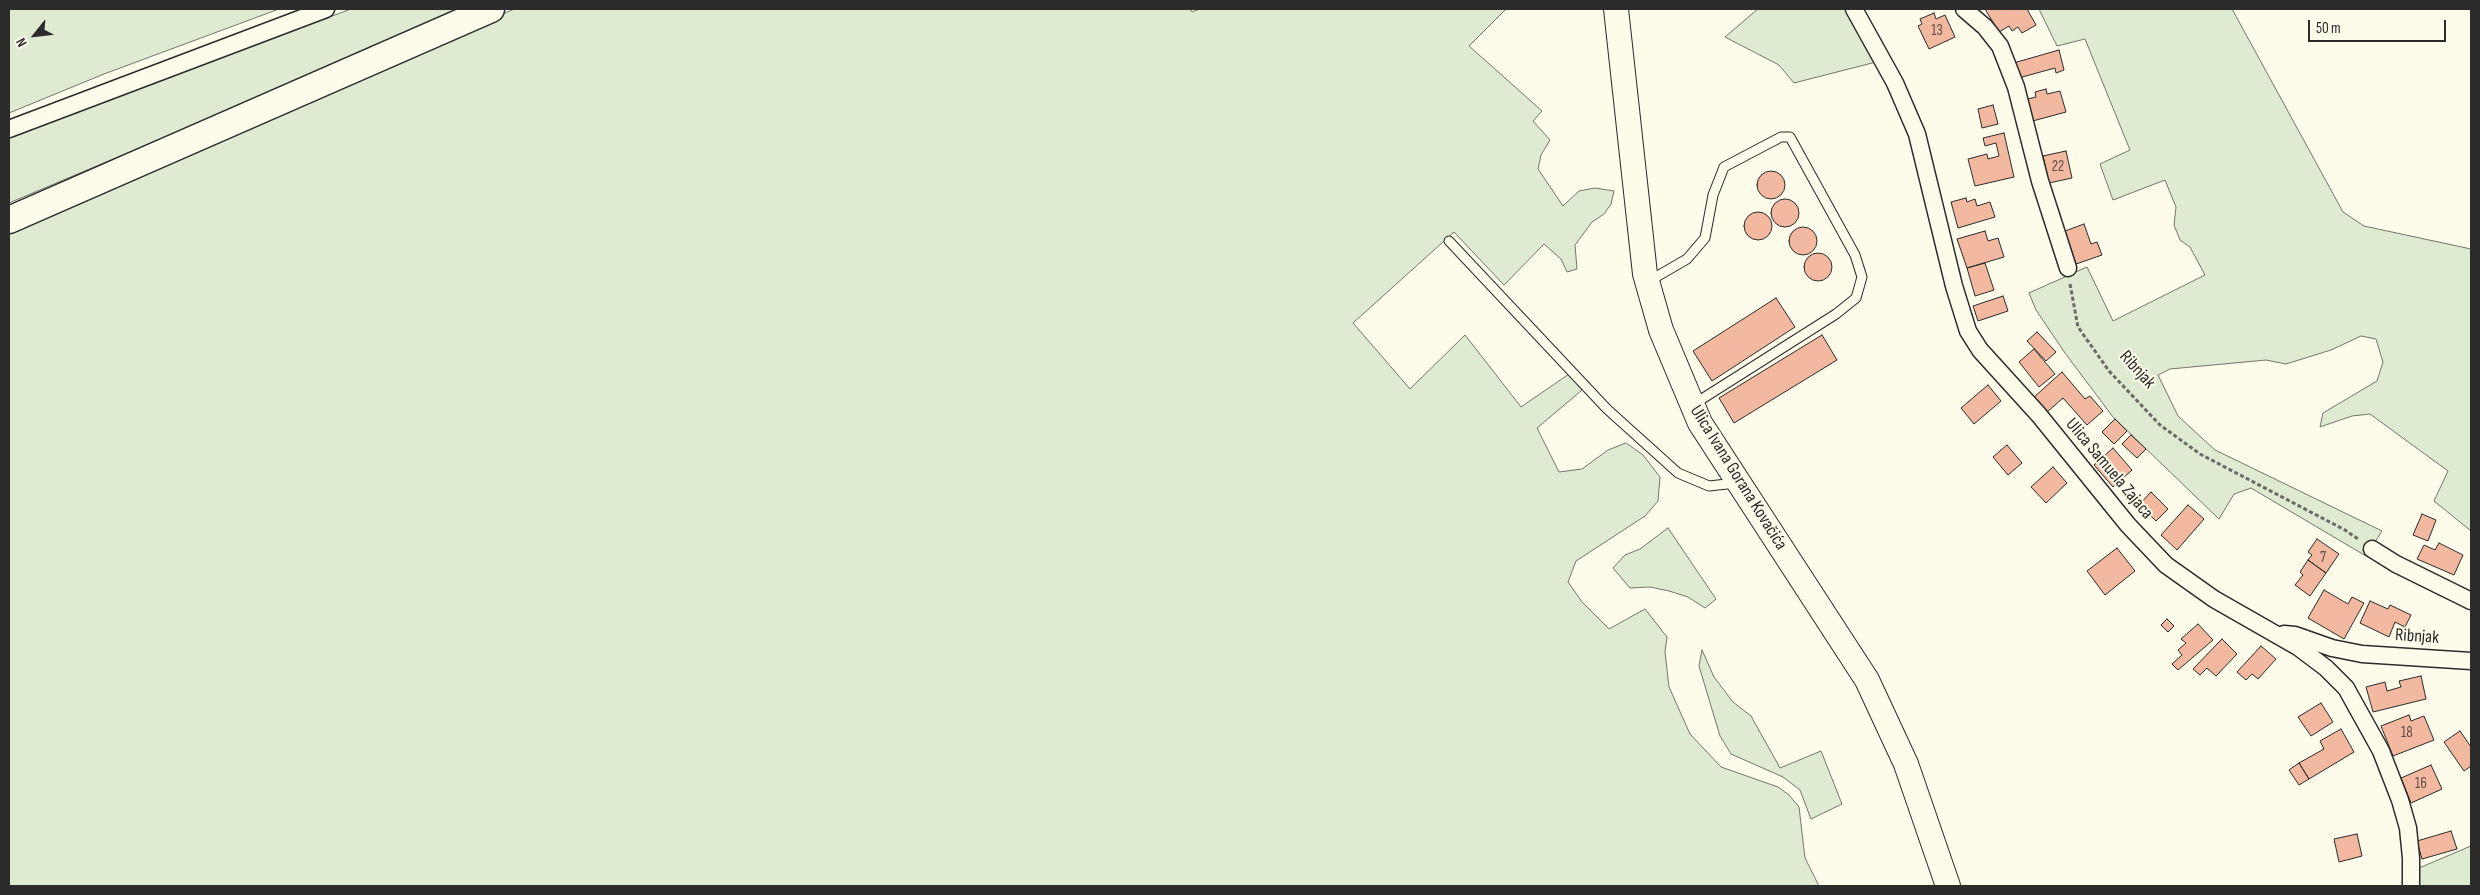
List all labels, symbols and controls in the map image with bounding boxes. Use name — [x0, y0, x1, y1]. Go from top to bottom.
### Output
north arrow — [10, 10, 60, 60]
scale bar — [2310, 10, 2448, 42]
text: 50 m — [2316, 19, 2341, 38]
house number: 13 — [1931, 22, 1943, 40]
text: N — [12, 35, 31, 50]
house number: 22 — [2052, 158, 2064, 176]
street label: Ribnjak — [2114, 346, 2160, 394]
street label: Ulica Ivana Gorana Kovačića — [1685, 402, 1791, 554]
street label: Ulica Samuela Zajaca — [2061, 414, 2157, 524]
house number: 7 — [2320, 549, 2326, 567]
street label: Ribnjak — [2394, 625, 2440, 649]
house number: 18 — [2401, 724, 2413, 742]
house number: 16 — [2415, 775, 2427, 793]

